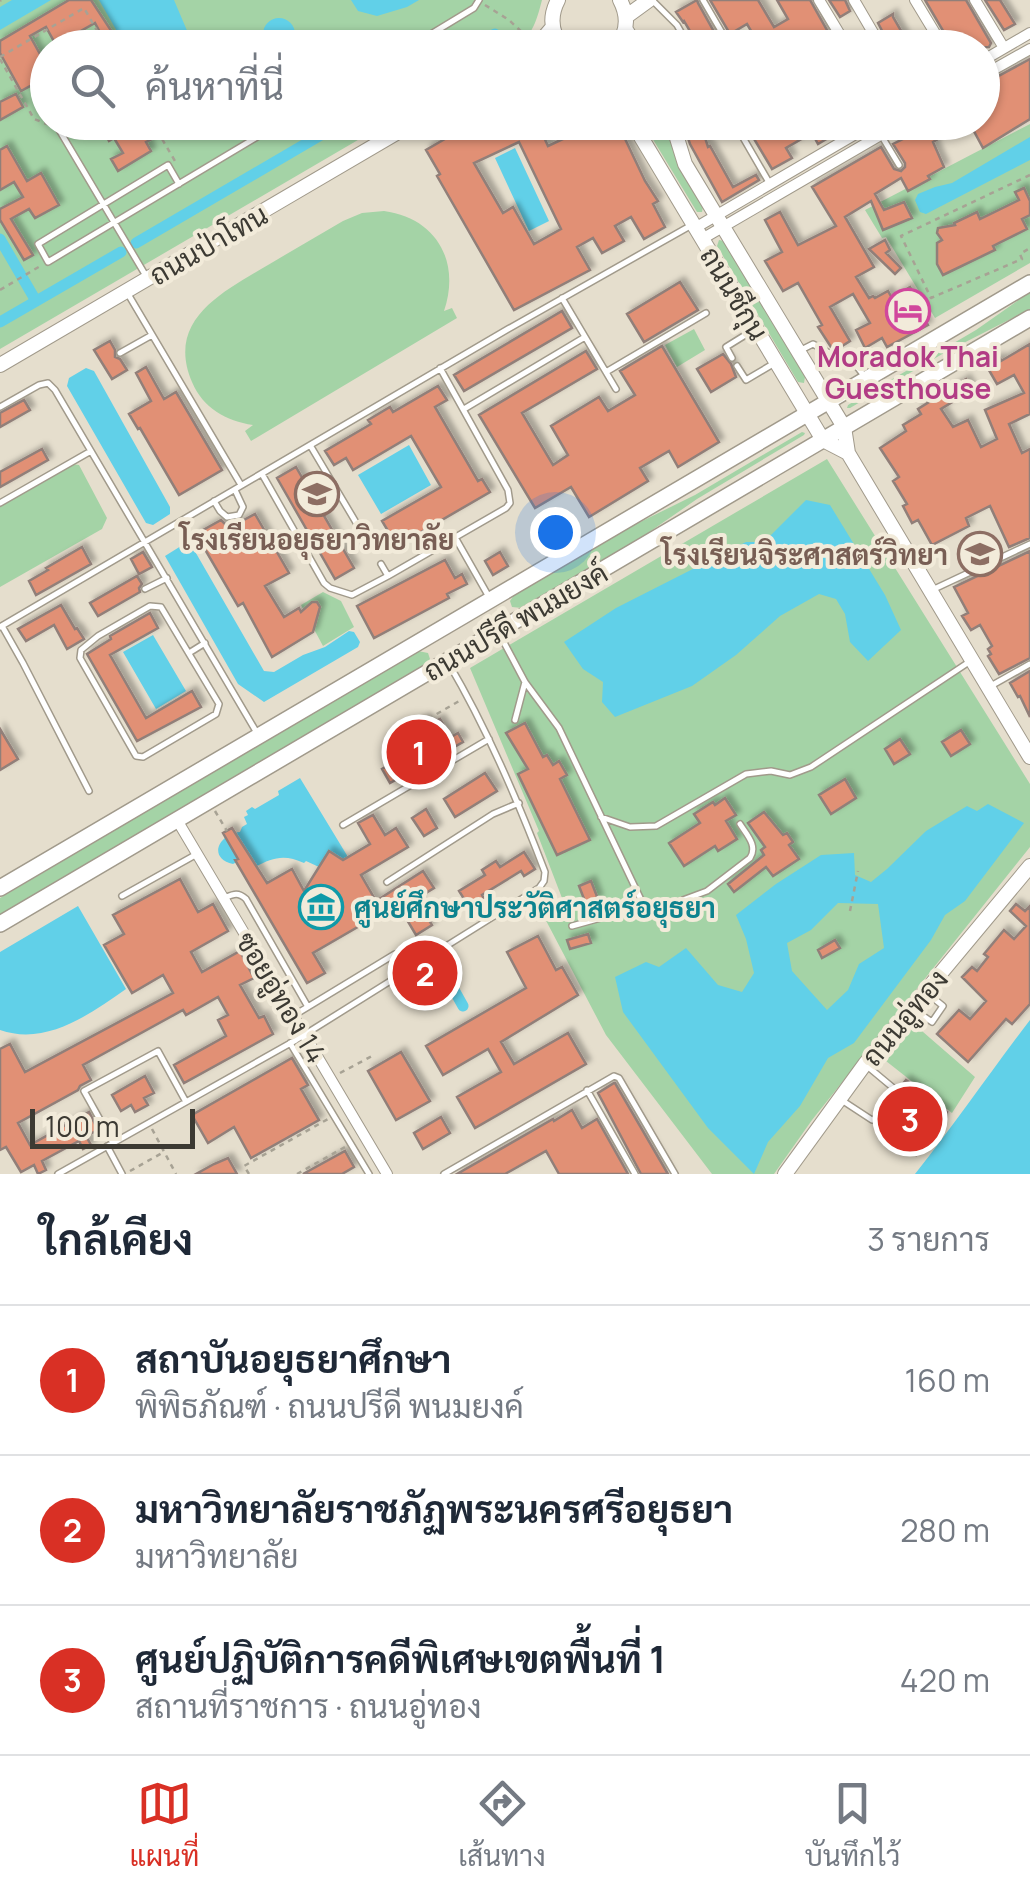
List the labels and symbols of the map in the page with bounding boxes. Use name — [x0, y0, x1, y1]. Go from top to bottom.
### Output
street label: ถนนป่าโทน — [142, 195, 274, 293]
street label: ถนนชีกุน — [691, 239, 778, 348]
hotel icon: Moradok Thai Guesthouse — [885, 288, 931, 334]
place label: Moradok Thai Guesthouse — [817, 337, 999, 407]
school or university icon: โรงเรียนอยุธยาวิทยาลัย — [294, 471, 340, 517]
your location — [530, 507, 581, 558]
place label: โรงเรียนอยุธยาวิทยาลัย — [178, 520, 454, 560]
school or university icon: โรงเรียนจิระศาสตร์วิทยา — [957, 531, 1003, 577]
place label: โรงเรียนจิระศาสตร์วิทยา — [659, 535, 948, 573]
street label: ถนนปรีดี พนมยงค์ — [416, 553, 614, 689]
pin: 1 — [386, 714, 452, 790]
museum icon: ศูนย์ศึกษาประวัติศาสตร์อยุธยา — [298, 884, 344, 930]
place label: ศูนย์ศึกษาประวัติศาสตร์อยุธยา — [354, 888, 716, 928]
street label: ซอยอู่ทอง 14 — [226, 924, 336, 1071]
pin: 2 — [392, 936, 458, 1010]
street label: ถนนอู่ทอง — [852, 960, 957, 1075]
pin: 3 — [878, 1082, 942, 1156]
scale bar — [30, 1104, 195, 1148]

